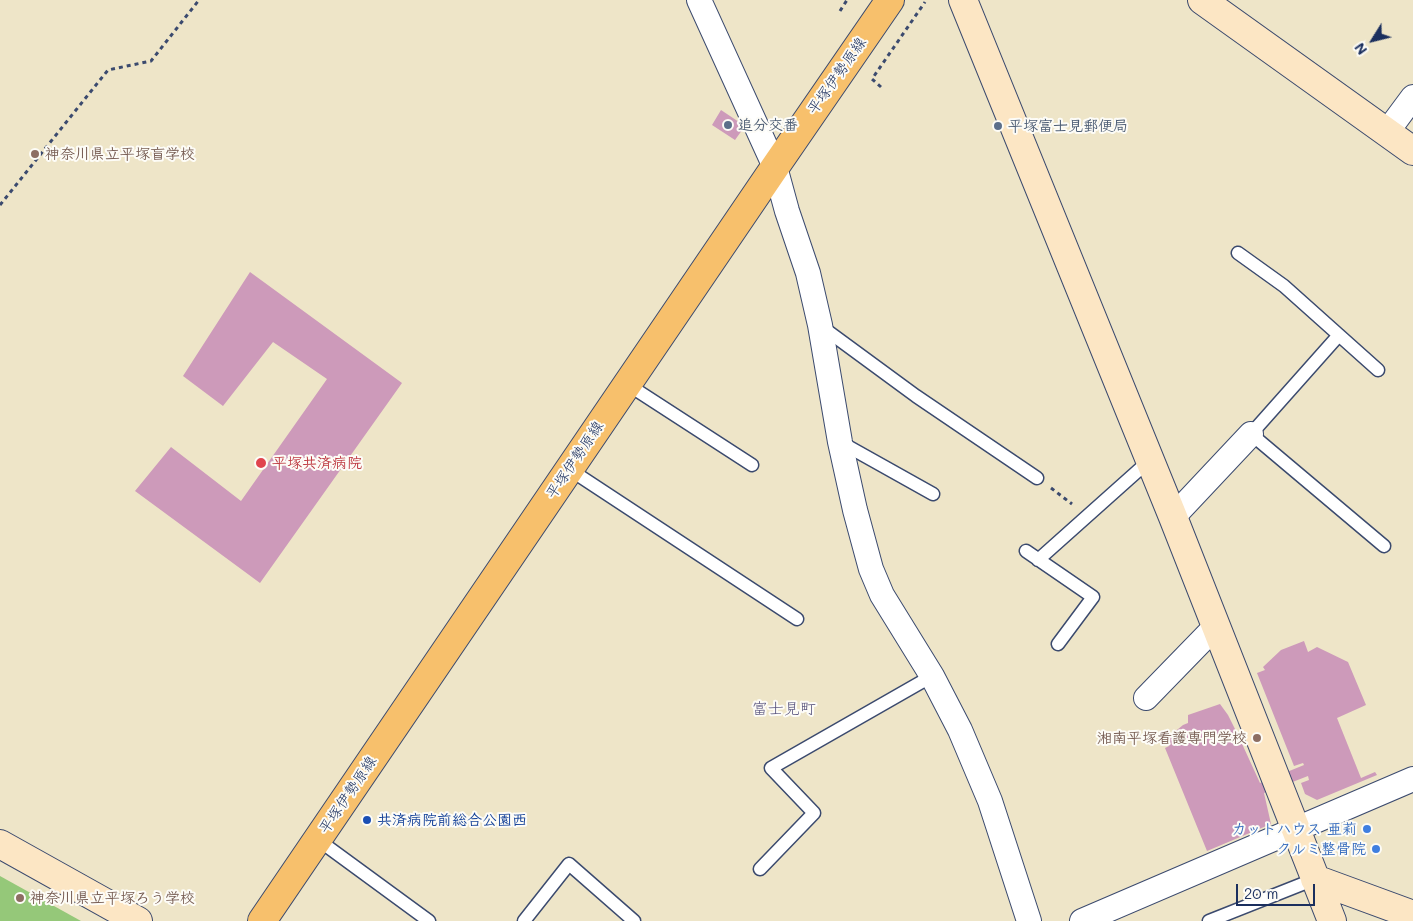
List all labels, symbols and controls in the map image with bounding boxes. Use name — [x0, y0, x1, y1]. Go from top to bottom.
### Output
north arrow — [1348, 15, 1398, 65]
street label: 平塚伊勢原線 — [804, 34, 870, 118]
text: N — [1350, 39, 1371, 59]
place label: 追分交番 — [738, 116, 798, 134]
place label: 平塚富士見郵便局 — [1008, 117, 1128, 135]
marker: 追分交番 — [722, 119, 734, 131]
marker: 平塚富士見郵便局 — [992, 120, 1004, 132]
place label: 神奈川県立平塚盲学校 — [45, 145, 195, 163]
marker: 神奈川県立平塚盲学校 — [29, 148, 41, 160]
street label: 平塚伊勢原線 — [542, 418, 608, 502]
place label: 平塚共済病院 — [272, 454, 362, 472]
marker: 平塚共済病院 — [254, 456, 268, 470]
district label: 富士見町 — [752, 699, 816, 719]
place label: 湘南平塚看護専門学校 — [1097, 729, 1247, 747]
marker: 湘南平塚看護専門学校 — [1251, 732, 1263, 744]
street label: 平塚伊勢原線 — [315, 753, 381, 837]
place label: 共済病院前総合公園西 — [377, 811, 527, 829]
marker: 共済病院前総合公園西 — [361, 814, 373, 826]
place label: カットハウス 亜莉 — [1232, 820, 1357, 838]
marker: カットハウス 亜莉 — [1361, 823, 1373, 835]
place label: クルミ整骨院 — [1276, 840, 1366, 858]
marker: クルミ整骨院 — [1370, 843, 1382, 855]
scale bar — [1238, 874, 1317, 906]
text: 20 m — [1244, 883, 1278, 903]
place label: 神奈川県立平塚ろう学校 — [30, 889, 195, 907]
marker: 神奈川県立平塚ろう学校 — [14, 892, 26, 904]

